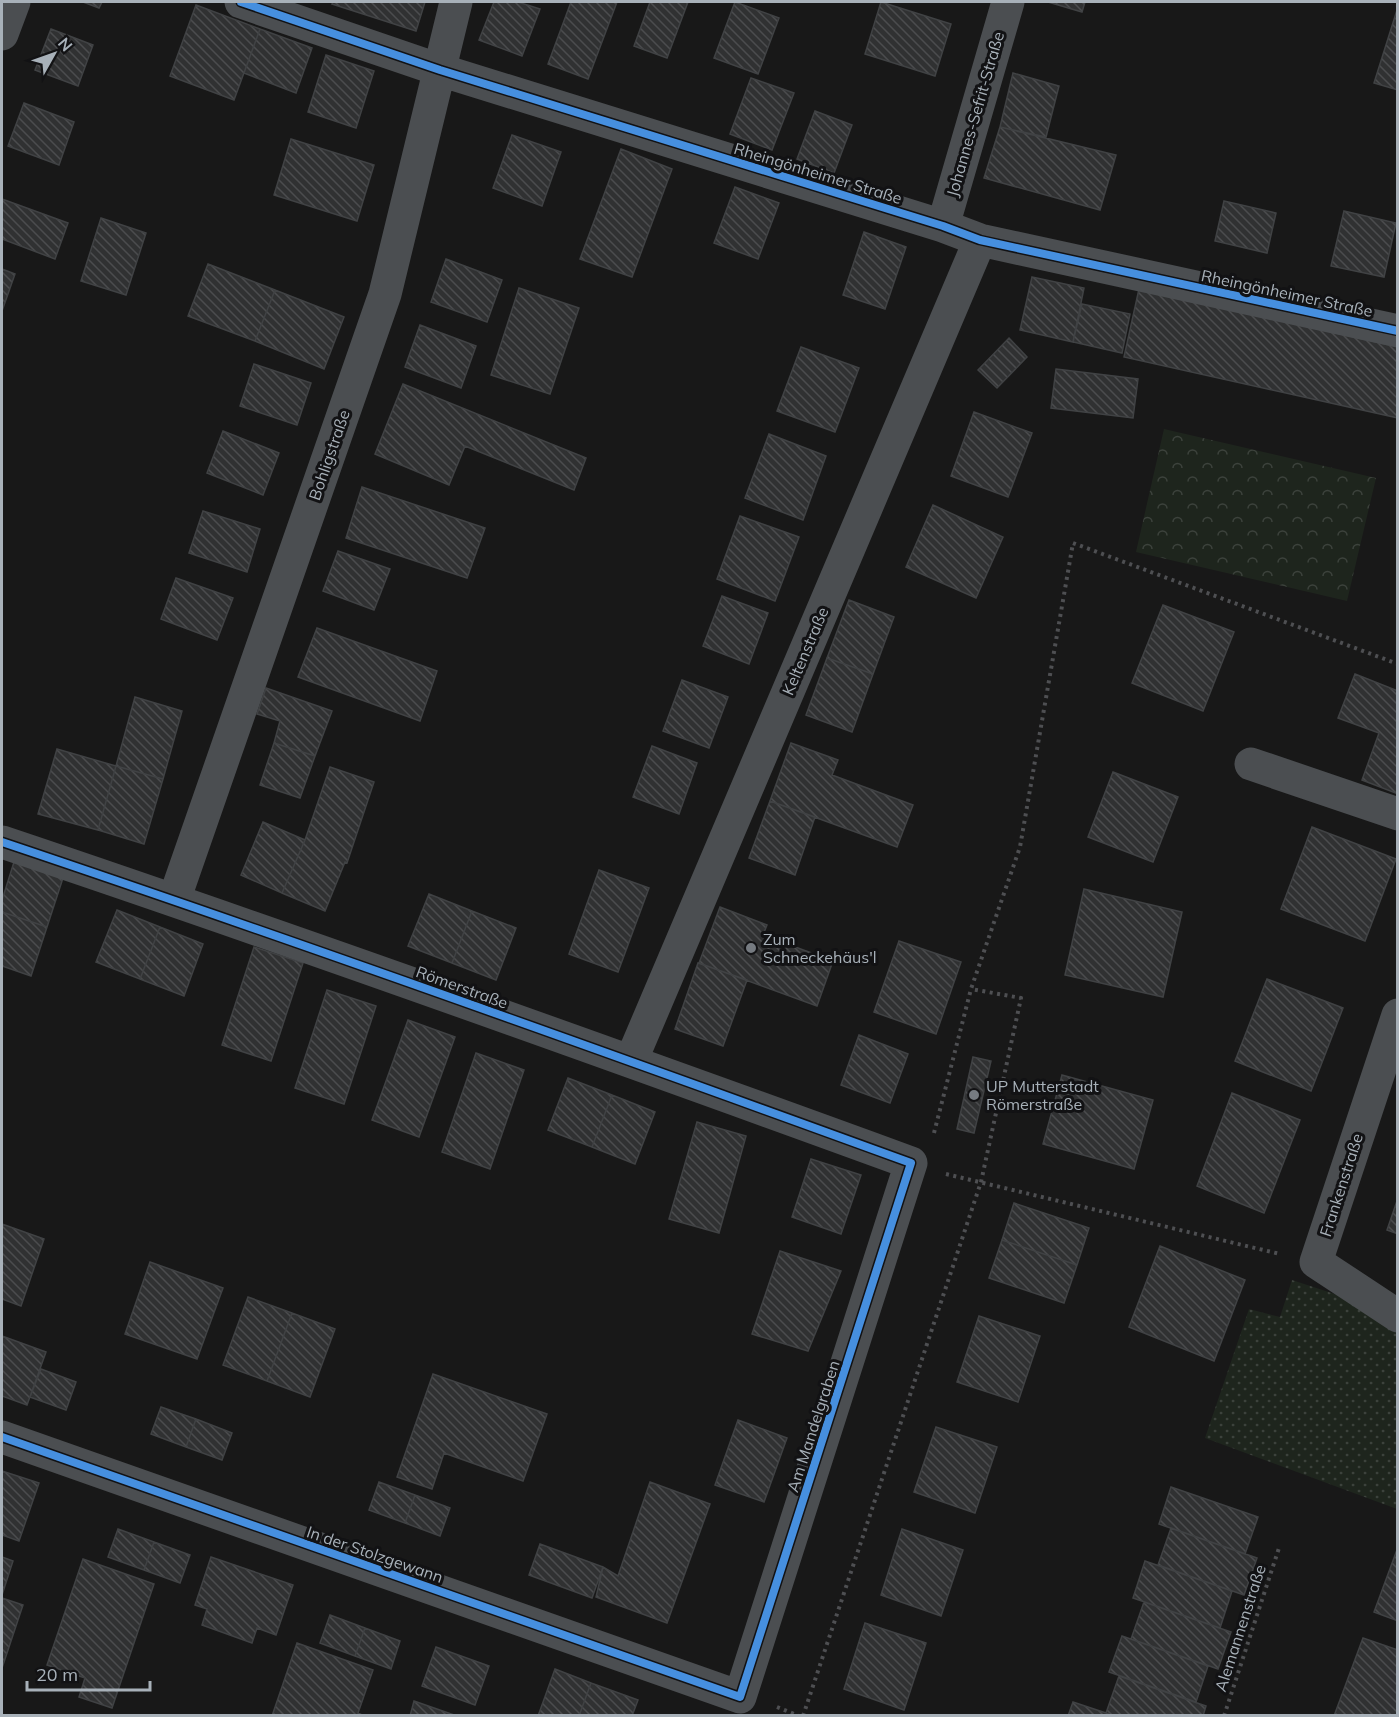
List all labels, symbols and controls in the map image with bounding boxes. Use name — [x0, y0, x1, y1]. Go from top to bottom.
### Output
north arrow — [24, 24, 84, 84]
street label: Johannes-Sefrit-Straße — [942, 29, 1008, 199]
text: N — [54, 33, 77, 55]
street label: Rheingönheimer Straße — [731, 138, 905, 208]
street label: Rheingönheimer Straße — [1199, 265, 1375, 321]
street label: Bohligstraße — [304, 407, 354, 503]
street label: Keltenstraße — [777, 604, 833, 698]
place label: Zum Schneckehäus'l — [763, 929, 877, 967]
marker: Zum Schneckehäus'l — [744, 941, 758, 955]
street label: Römerstraße — [413, 961, 511, 1013]
place label: UP Mutterstadt Römerstraße — [986, 1076, 1099, 1114]
marker: UP Mutterstadt Römerstraße — [967, 1088, 981, 1102]
street label: Frankenstraße — [1315, 1131, 1367, 1239]
street label: Am Mandelgraben — [782, 1358, 844, 1494]
street label: In der Stolzgewann — [304, 1521, 446, 1587]
street label: Alemannenstraße — [1210, 1562, 1270, 1694]
scale bar — [27, 1654, 150, 1692]
text: 20 m — [36, 1663, 78, 1686]

